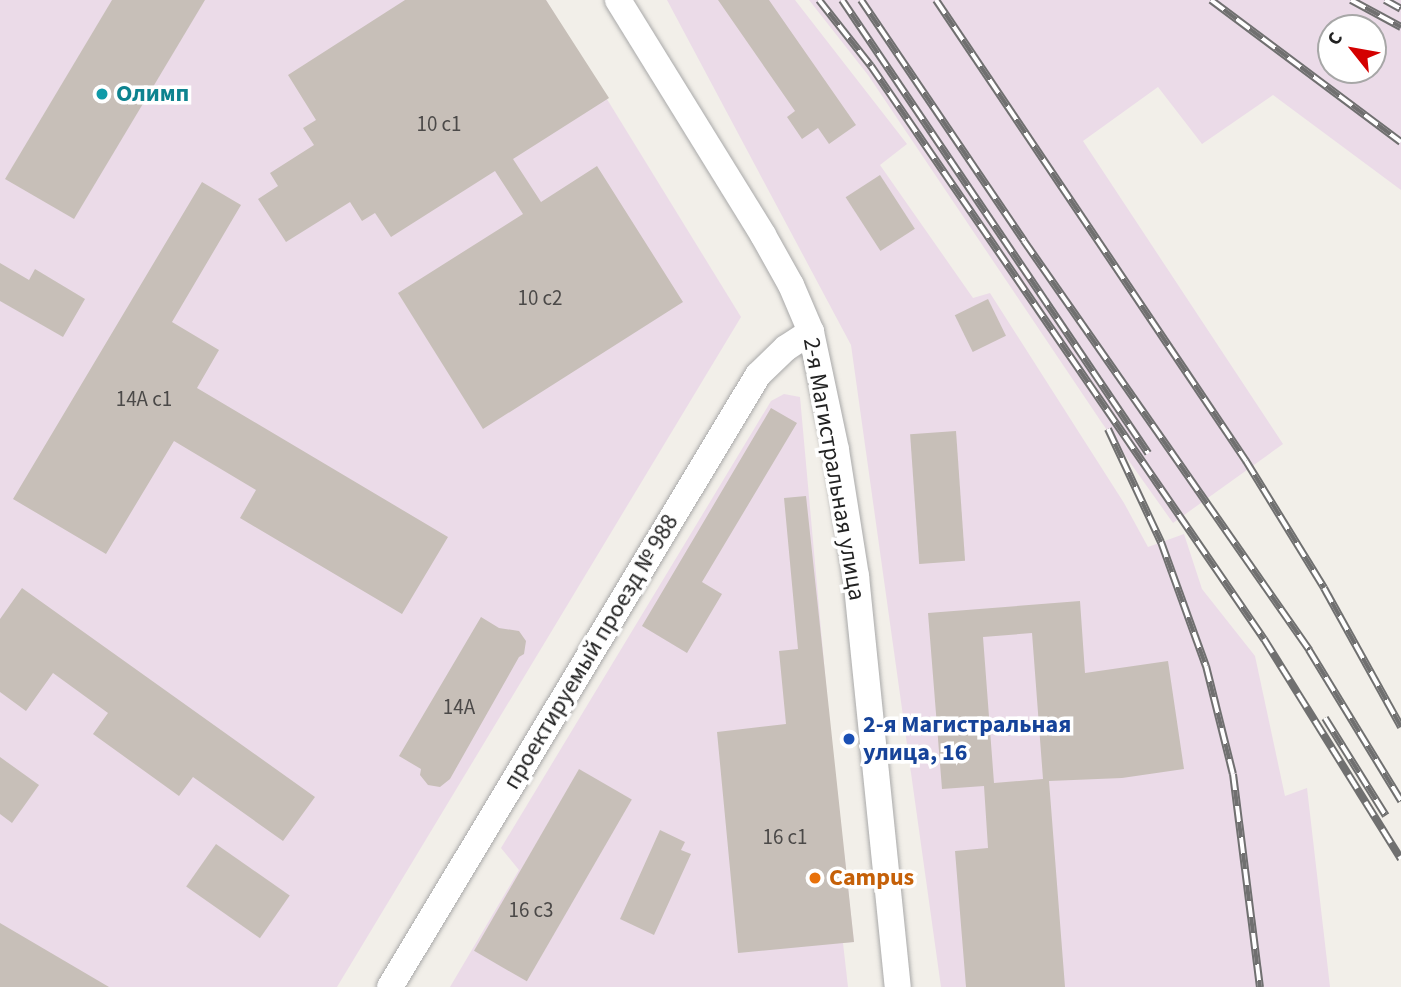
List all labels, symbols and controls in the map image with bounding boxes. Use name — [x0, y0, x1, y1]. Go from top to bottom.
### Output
north arrow — [1317, 14, 1387, 84]
text: С — [1321, 27, 1350, 51]
place label: Олимп — [116, 80, 189, 108]
marker: Олимп — [94, 86, 110, 102]
house number: 10 с1 — [416, 111, 462, 137]
house number: 10 с2 — [517, 285, 563, 311]
street label: 2-я Магистральная улица — [797, 335, 871, 603]
house number: 14А с1 — [116, 386, 172, 412]
street label: проектируемый проезд № 988 — [497, 509, 685, 795]
house number: 14А — [443, 694, 475, 720]
place label: 2-я Магистральная улица, 16 — [863, 711, 1071, 767]
marker: 2-я Магистральная улица, 16 — [841, 731, 857, 747]
house number: 16 c1 — [762, 824, 808, 850]
place label: Campus — [829, 864, 914, 892]
marker: Campus — [807, 870, 823, 886]
house number: 16 с3 — [508, 897, 554, 923]

